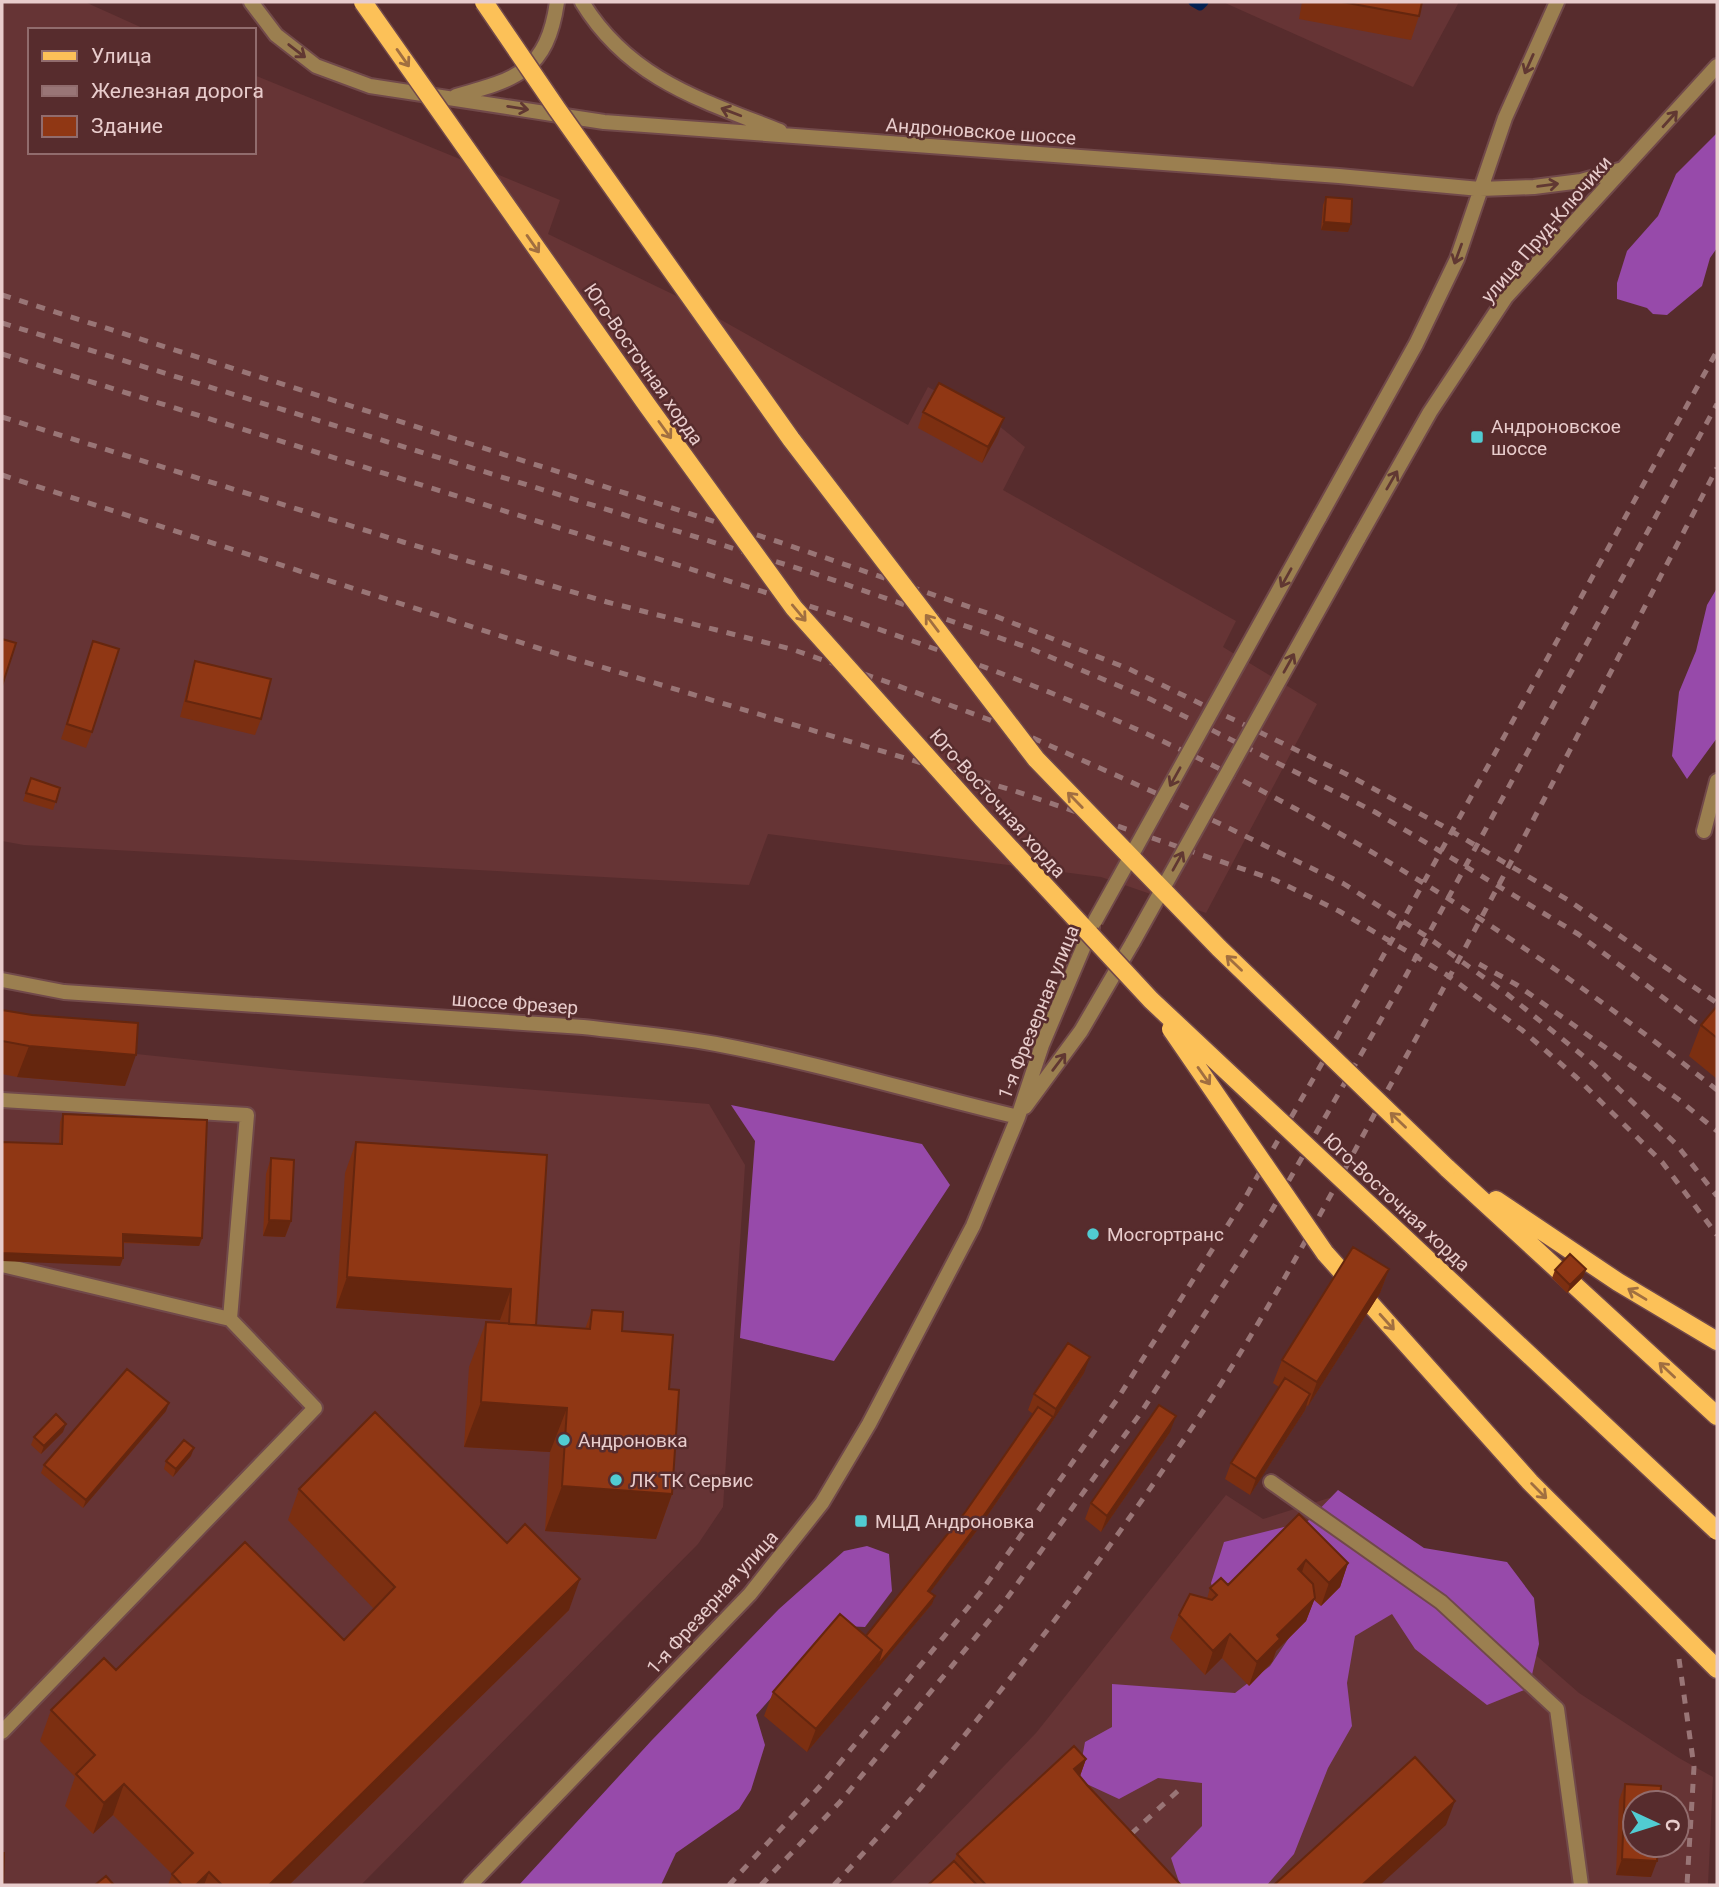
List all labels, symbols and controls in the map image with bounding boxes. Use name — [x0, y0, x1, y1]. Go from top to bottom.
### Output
legend — [28, 28, 256, 154]
text: Улица — [91, 44, 152, 68]
one-way arrow — [287, 44, 306, 59]
one-way arrow — [396, 48, 410, 67]
one-way arrow — [1522, 53, 1535, 74]
text: Железная дорога — [91, 79, 264, 103]
one-way arrow — [506, 102, 529, 115]
one-way arrow — [720, 105, 742, 117]
one-way arrow — [1662, 110, 1678, 128]
street label: Андроновское шоссе — [885, 113, 1077, 150]
text: Здание — [91, 114, 163, 138]
street label: улица Пруд-Ключики — [1476, 151, 1617, 308]
one-way arrow — [1536, 179, 1559, 192]
one-way arrow — [526, 234, 540, 253]
one-way arrow — [1451, 242, 1463, 264]
street label: Юго-Восточная хорда — [579, 279, 708, 450]
place label: Андроновское шоссе — [1491, 415, 1621, 460]
one-way arrow — [657, 420, 672, 439]
marker: Андроновское шоссе — [1469, 429, 1485, 445]
one-way arrow — [1385, 470, 1399, 490]
one-way arrow — [1279, 567, 1292, 588]
one-way arrow — [791, 604, 807, 622]
one-way arrow — [925, 614, 940, 633]
one-way arrow — [1282, 653, 1296, 673]
street label: Юго-Восточная хорда — [925, 724, 1070, 882]
one-way arrow — [1168, 766, 1182, 786]
one-way arrow — [1067, 791, 1084, 808]
one-way arrow — [1171, 852, 1185, 872]
street label: 1-я Фрезерная улица — [993, 922, 1084, 1102]
one-way arrow — [1226, 954, 1243, 971]
street label: шоссе Фрезер — [451, 988, 579, 1019]
one-way arrow — [1051, 1053, 1066, 1072]
one-way arrow — [1197, 1066, 1211, 1085]
one-way arrow — [1390, 1112, 1407, 1129]
street label: Юго-Восточная хорда — [1319, 1128, 1475, 1276]
place label: Мосгортранс — [1107, 1223, 1224, 1246]
marker: Мосгортранс — [1085, 1226, 1101, 1242]
one-way arrow — [1628, 1286, 1648, 1300]
one-way arrow — [1379, 1313, 1395, 1331]
one-way arrow — [1659, 1361, 1676, 1378]
place label: Андроновка — [578, 1429, 688, 1452]
marker: Андроновка — [556, 1432, 572, 1448]
place label: ЛК ТК Сервис — [630, 1469, 753, 1492]
marker: ЛК ТК Сервис — [608, 1472, 624, 1488]
one-way arrow — [1530, 1482, 1547, 1499]
place label: МЦД Андроновка — [875, 1510, 1034, 1533]
marker: МЦД Андроновка — [853, 1513, 869, 1529]
street label: 1-я Фрезерная улица — [642, 1526, 783, 1679]
north arrow — [1621, 1789, 1691, 1859]
text: С — [1661, 1818, 1684, 1832]

